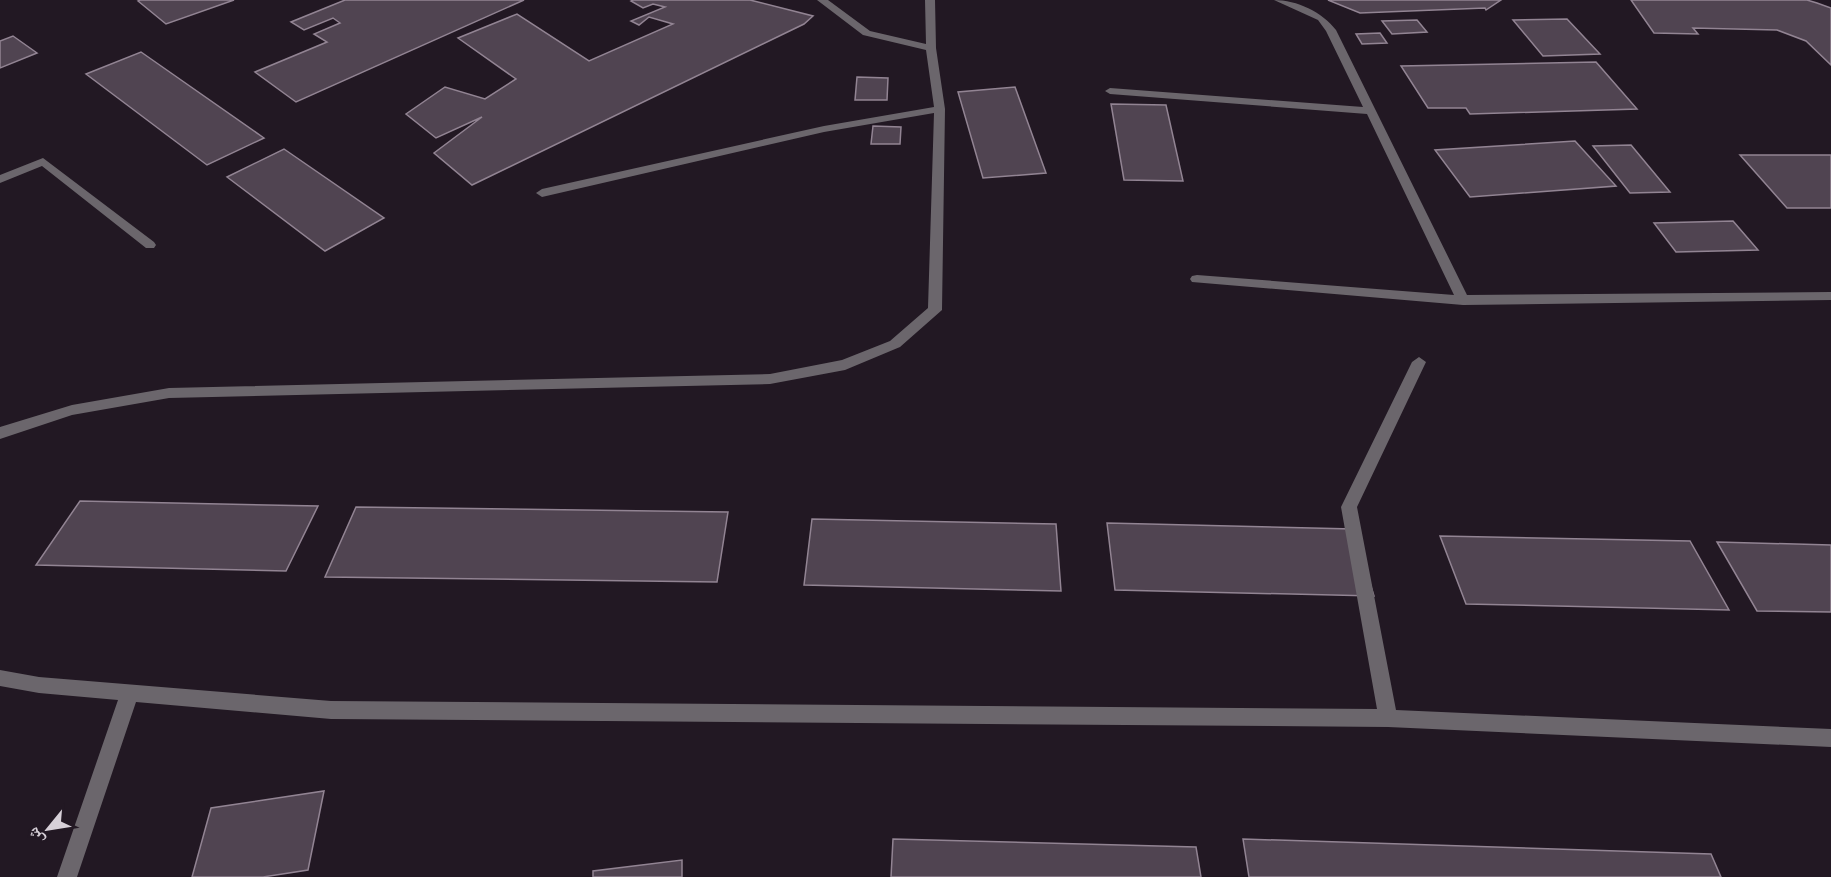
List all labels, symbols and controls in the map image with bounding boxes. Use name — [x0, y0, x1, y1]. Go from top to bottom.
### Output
north arrow — [18, 799, 78, 859]
text: ش — [23, 824, 48, 848]

